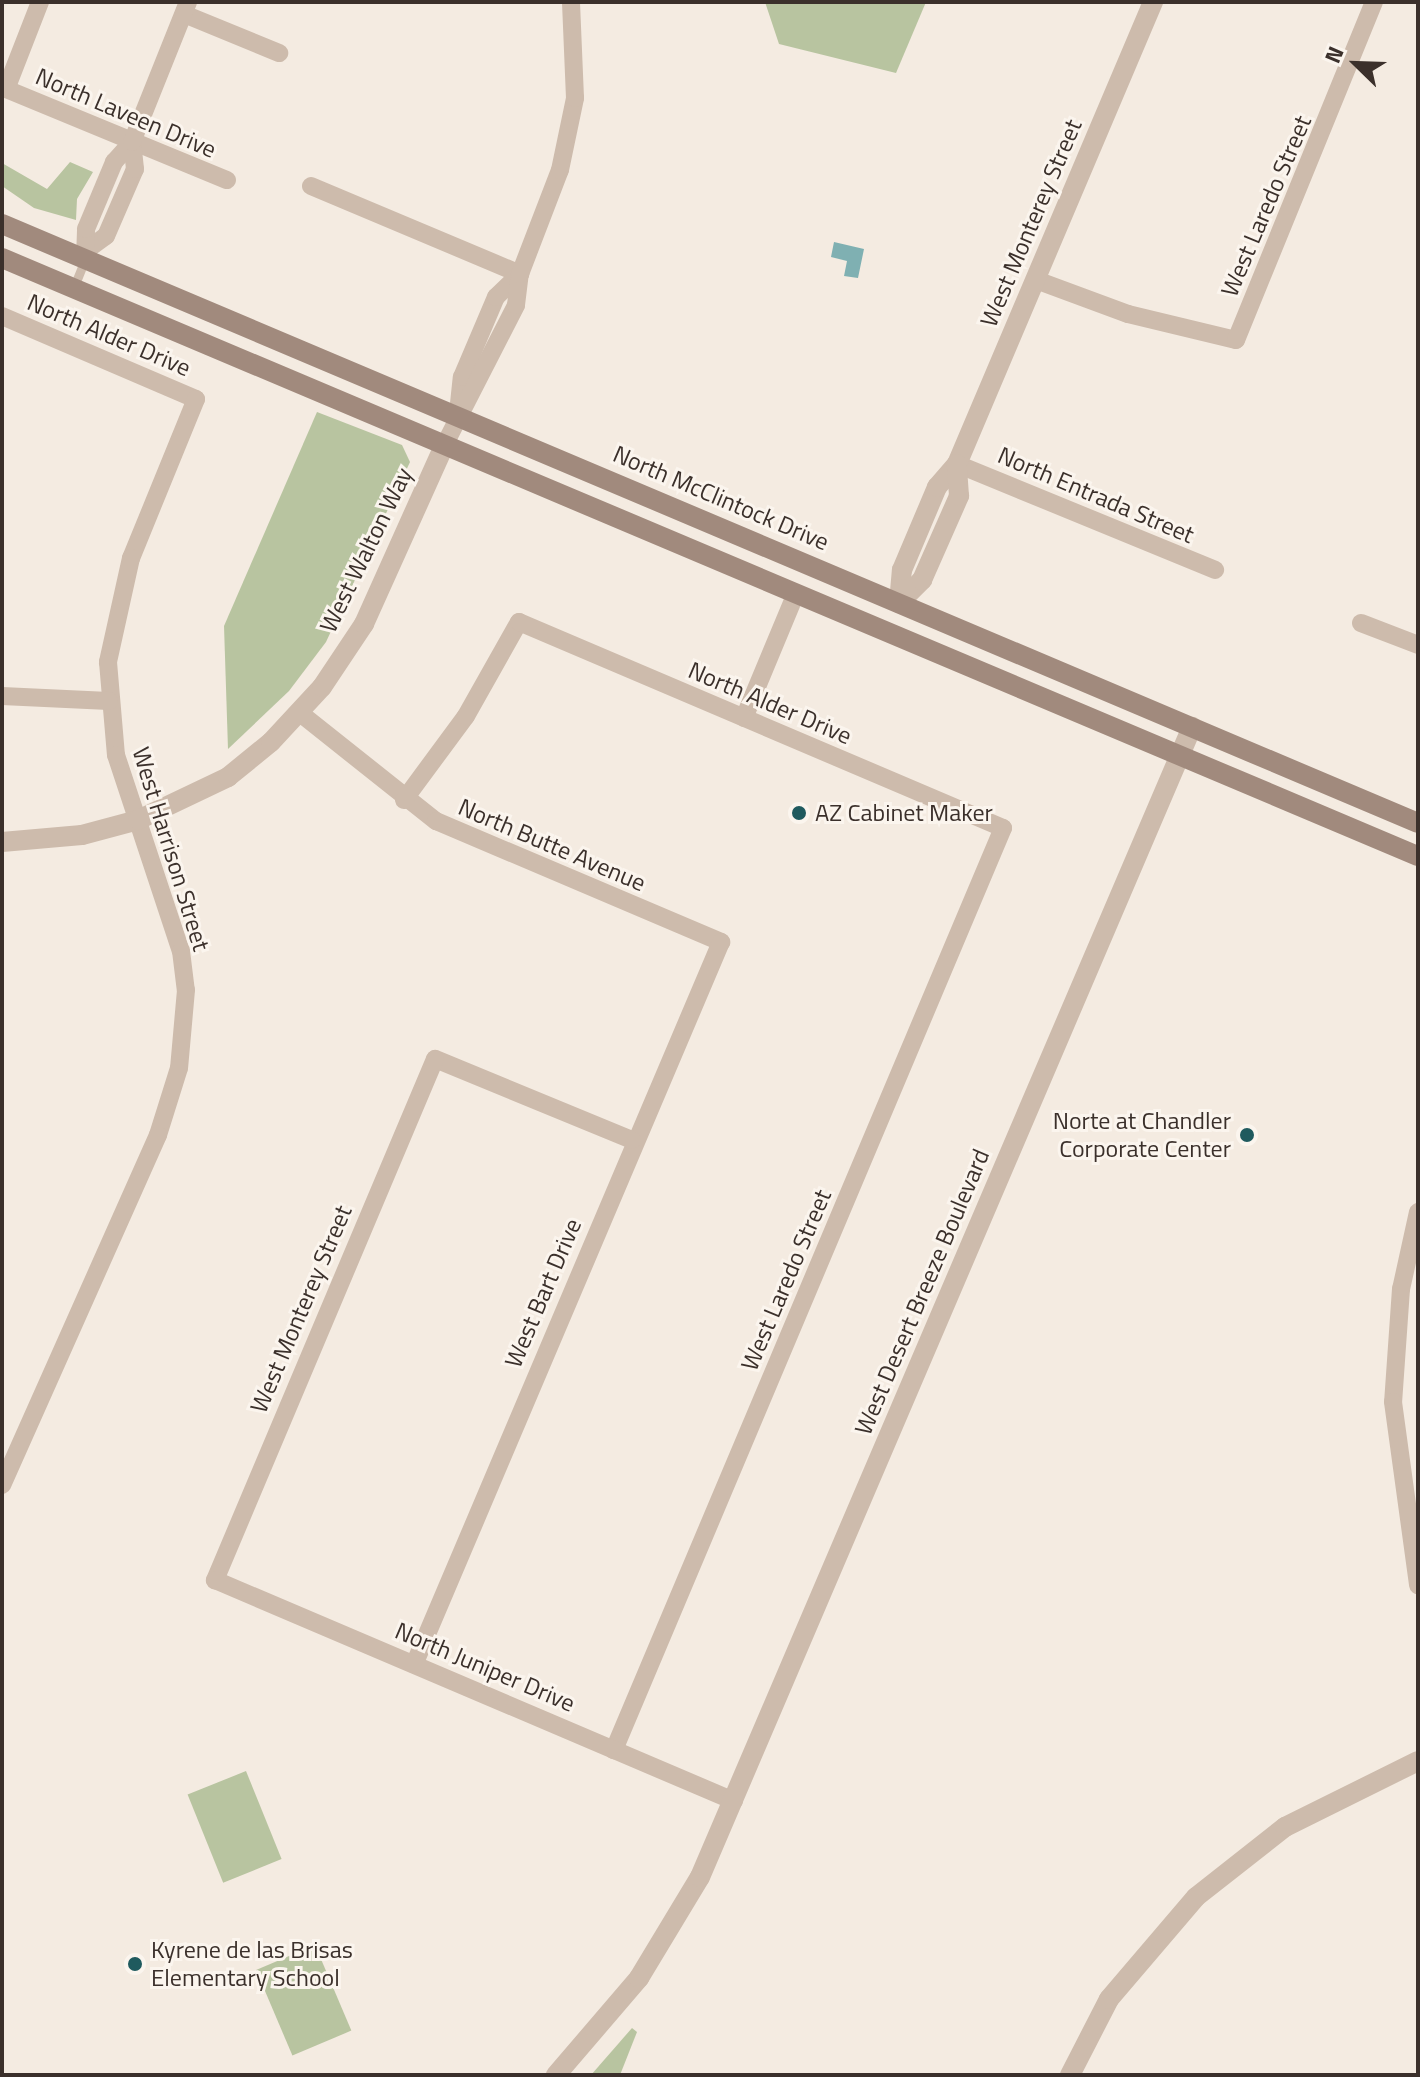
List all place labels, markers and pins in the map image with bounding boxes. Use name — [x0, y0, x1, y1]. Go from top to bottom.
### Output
place label: AZ Cabinet Maker — [815, 799, 993, 827]
marker: AZ Cabinet Maker — [790, 804, 808, 822]
place label: Norte at Chandler Corporate Center — [1053, 1107, 1231, 1163]
marker: Norte at Chandler Corporate Center — [1238, 1126, 1256, 1144]
place label: Kyrene de las Brisas Elementary School — [151, 1936, 353, 1992]
marker: Kyrene de las Brisas Elementary School — [126, 1955, 144, 1973]

